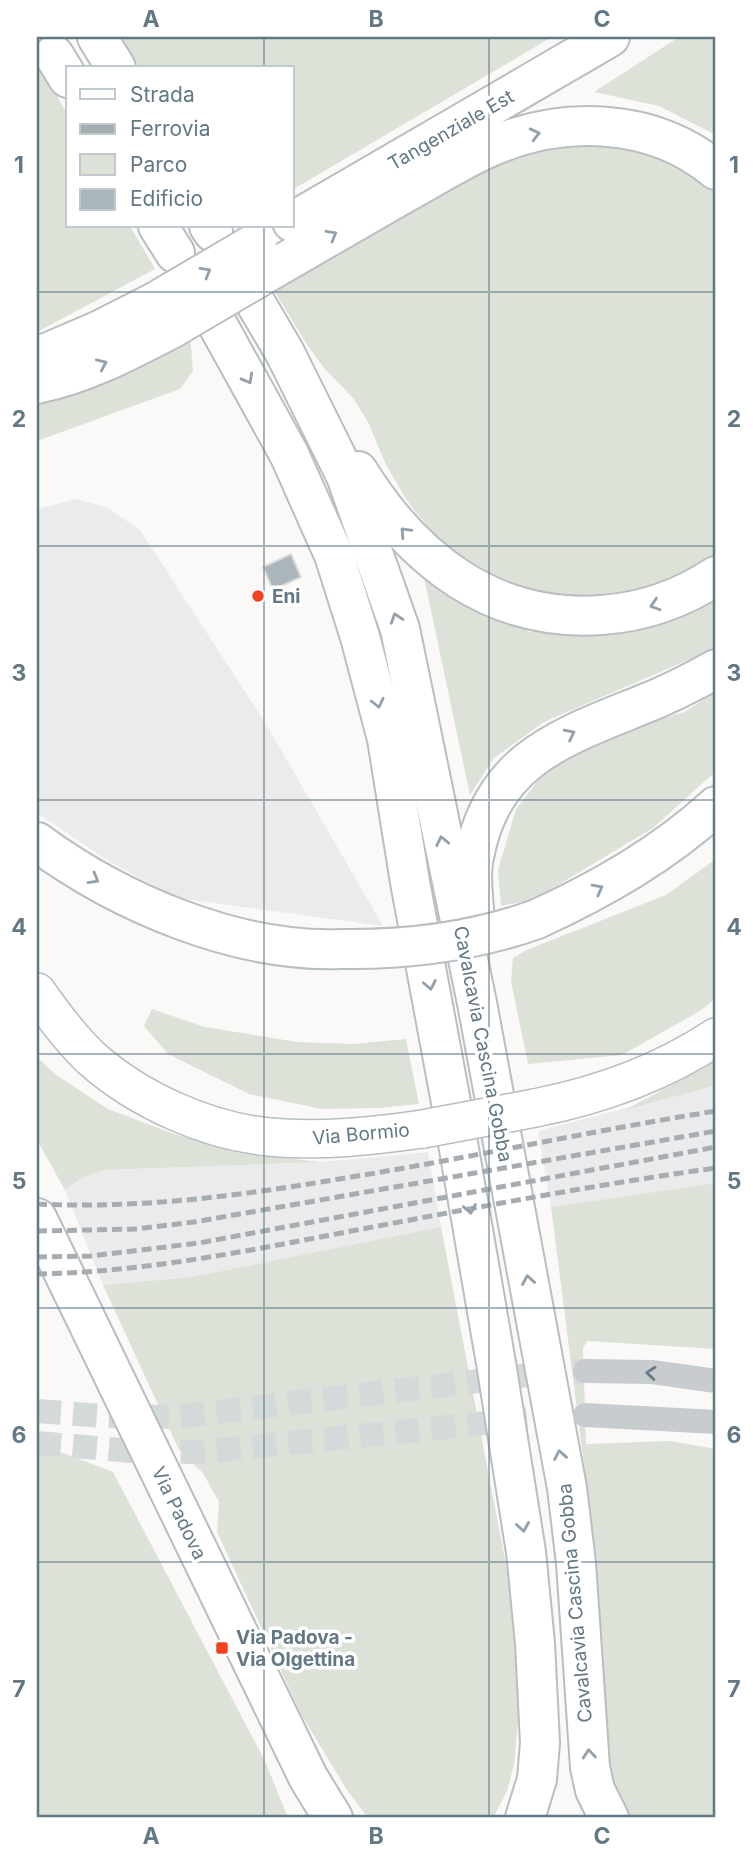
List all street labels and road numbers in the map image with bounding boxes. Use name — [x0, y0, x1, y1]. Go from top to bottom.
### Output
street label: Tangenziale Est — [384, 85, 518, 175]
street label: Cavalcavia Cascina Gobba — [449, 924, 517, 1164]
street label: Via Bormio — [311, 1118, 411, 1150]
street label: Via Padova — [147, 1463, 211, 1563]
street label: Cavalcavia Cascina Gobba — [553, 1483, 597, 1723]

